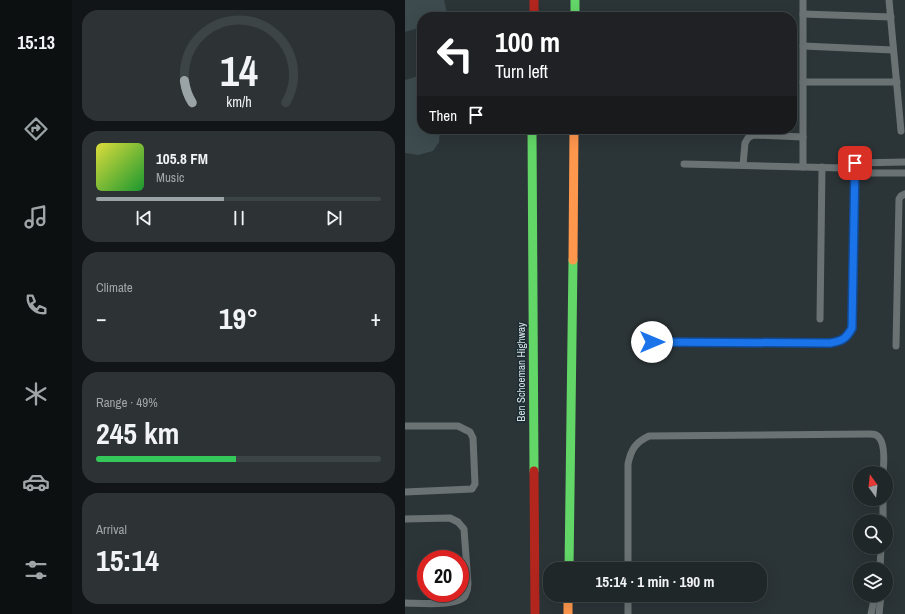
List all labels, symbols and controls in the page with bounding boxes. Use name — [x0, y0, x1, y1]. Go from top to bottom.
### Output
text: 100 m — [495, 23, 560, 61]
icon: left — [429, 28, 481, 80]
text: 15:13 — [17, 30, 55, 55]
text: 14 — [220, 43, 257, 99]
text: Turn left — [495, 59, 548, 84]
text: km/h — [226, 92, 251, 111]
icon: arrive — [465, 104, 487, 126]
text: Then — [429, 105, 457, 126]
icon: directions — [22, 115, 50, 143]
pin — [838, 146, 872, 180]
text: 105.8 FM — [156, 148, 208, 169]
icon: arrive — [844, 152, 866, 174]
text: Music — [156, 169, 184, 186]
icon: music — [22, 203, 50, 231]
icon: previous — [133, 207, 155, 229]
icon: pause — [228, 207, 250, 229]
icon: next — [323, 207, 345, 229]
text: Climate — [96, 279, 133, 296]
icon: phone — [22, 291, 50, 319]
text: 19° — [219, 298, 258, 338]
text: − — [96, 303, 107, 333]
text: + — [370, 303, 381, 333]
position arrow — [631, 321, 673, 363]
street label: Ben Schoeman Highway — [514, 322, 528, 422]
icon: climate — [22, 380, 50, 408]
text: Range · 49% — [96, 394, 158, 411]
text: 245 km — [96, 413, 179, 453]
north arrow — [853, 466, 893, 506]
map controls — [853, 466, 893, 602]
icon: car — [22, 468, 50, 496]
button: search — [853, 514, 893, 554]
text: Arrival — [96, 521, 127, 538]
text: 15:14 — [96, 540, 159, 580]
speed limit sign: 20 — [417, 550, 469, 602]
icon: filters — [22, 556, 50, 584]
button: layers — [853, 562, 893, 602]
text: 15:14 · 1 min · 190 m — [596, 571, 714, 592]

